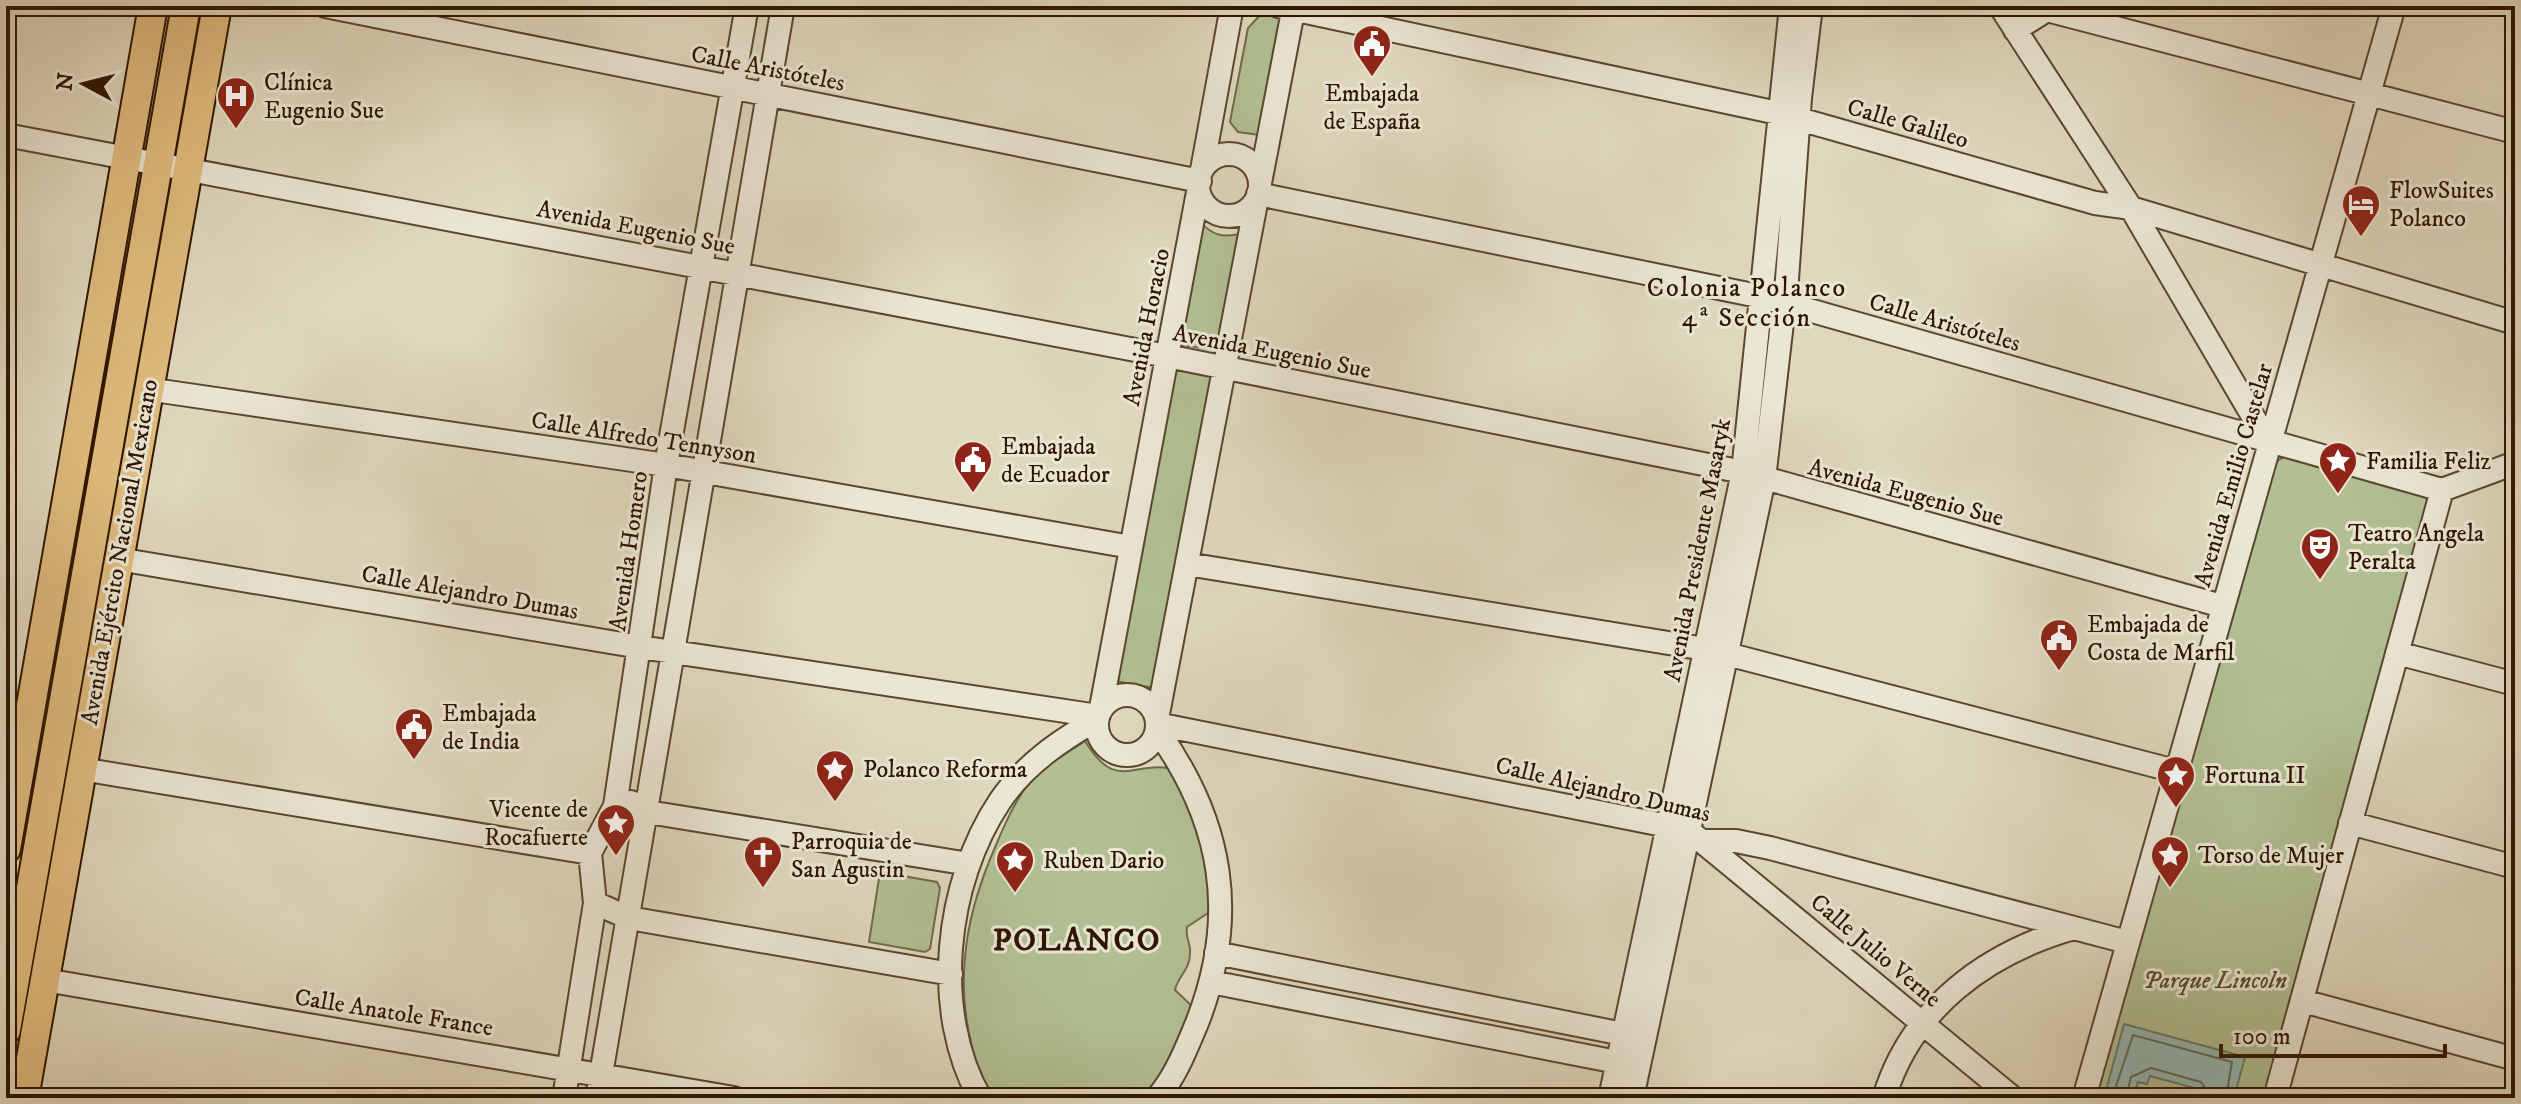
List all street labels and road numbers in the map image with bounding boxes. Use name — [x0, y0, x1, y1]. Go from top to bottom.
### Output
street label: Calle Aristóteles — [688, 39, 847, 99]
street label: Calle Galileo — [1844, 92, 1972, 156]
street label: Avenida Eugenio Sue — [534, 194, 737, 262]
street label: Avenida Horacio — [1117, 246, 1177, 409]
street label: Calle Aristóteles — [1866, 287, 2024, 359]
street label: Avenida Eugenio Sue — [1170, 318, 1373, 386]
street label: Avenida Emilio Castelar — [2188, 360, 2280, 590]
street label: Avenida Ejército Nacional Mexicano — [75, 377, 165, 727]
street label: Calle Alfredo Tennyson — [529, 405, 759, 471]
street label: Avenida Presidente Masaryk — [1658, 416, 1738, 684]
street label: Avenida Eugenio Sue — [1805, 452, 2007, 534]
street label: Avenida Homero — [603, 469, 655, 633]
street label: Calle Alejandro Dumas — [359, 559, 581, 627]
street label: Calle Alejandro Dumas — [1492, 751, 1713, 829]
street label: Calle Julio Verne — [1804, 887, 1947, 1014]
street label: Calle Anatole France — [293, 982, 495, 1043]

